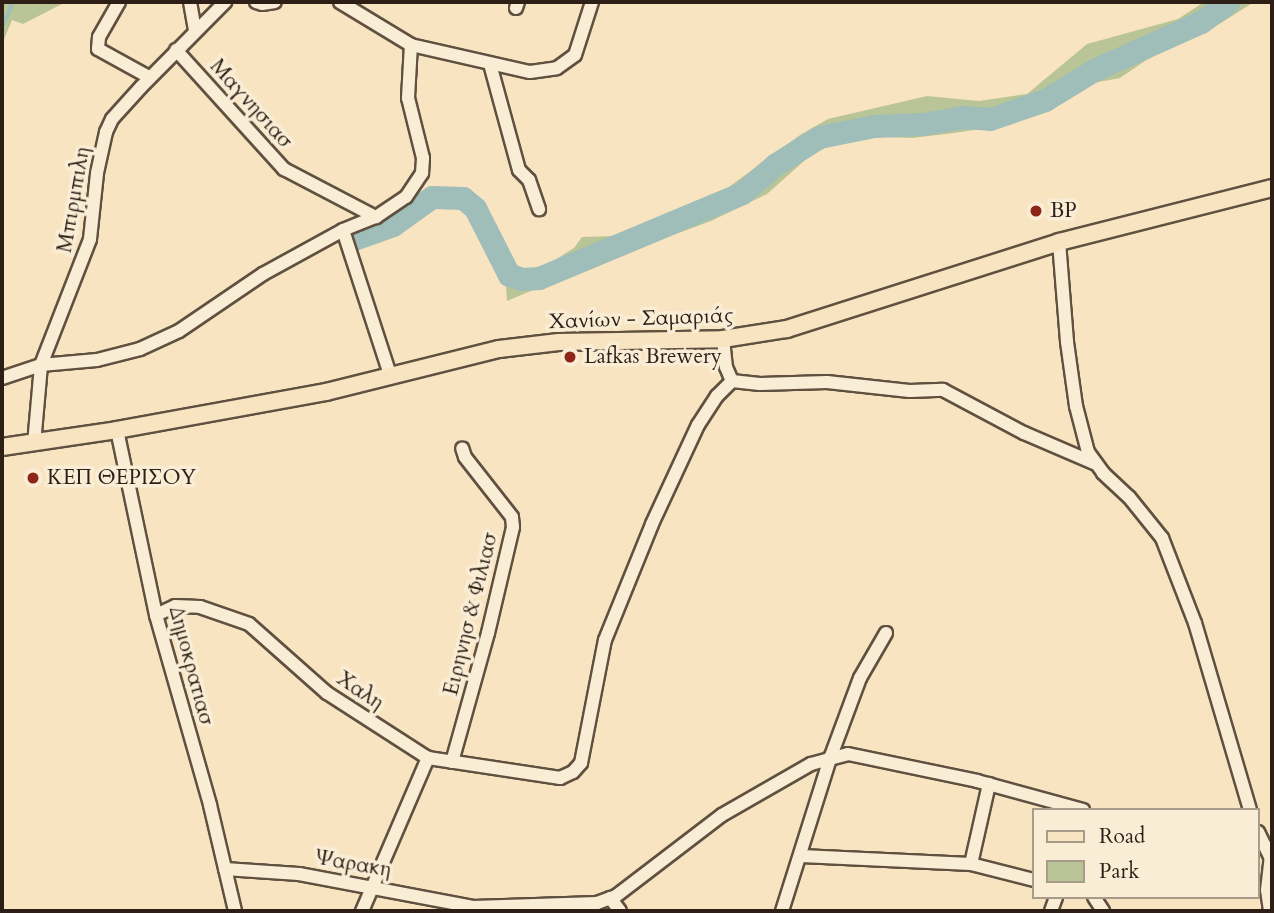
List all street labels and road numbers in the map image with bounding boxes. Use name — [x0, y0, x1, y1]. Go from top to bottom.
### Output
street label: Μαγνησιασ — [204, 54, 298, 154]
street label: Μπιρμπιλη — [52, 145, 96, 255]
street label: Χανίων - Σαμαριάς — [548, 303, 734, 335]
street label: Ειρηνησ & Φιλιασ — [439, 530, 503, 698]
street label: Δημοκρατιασ — [163, 604, 219, 728]
street label: Χαλη — [332, 666, 388, 716]
street label: Ψαρακη — [313, 845, 393, 883]

